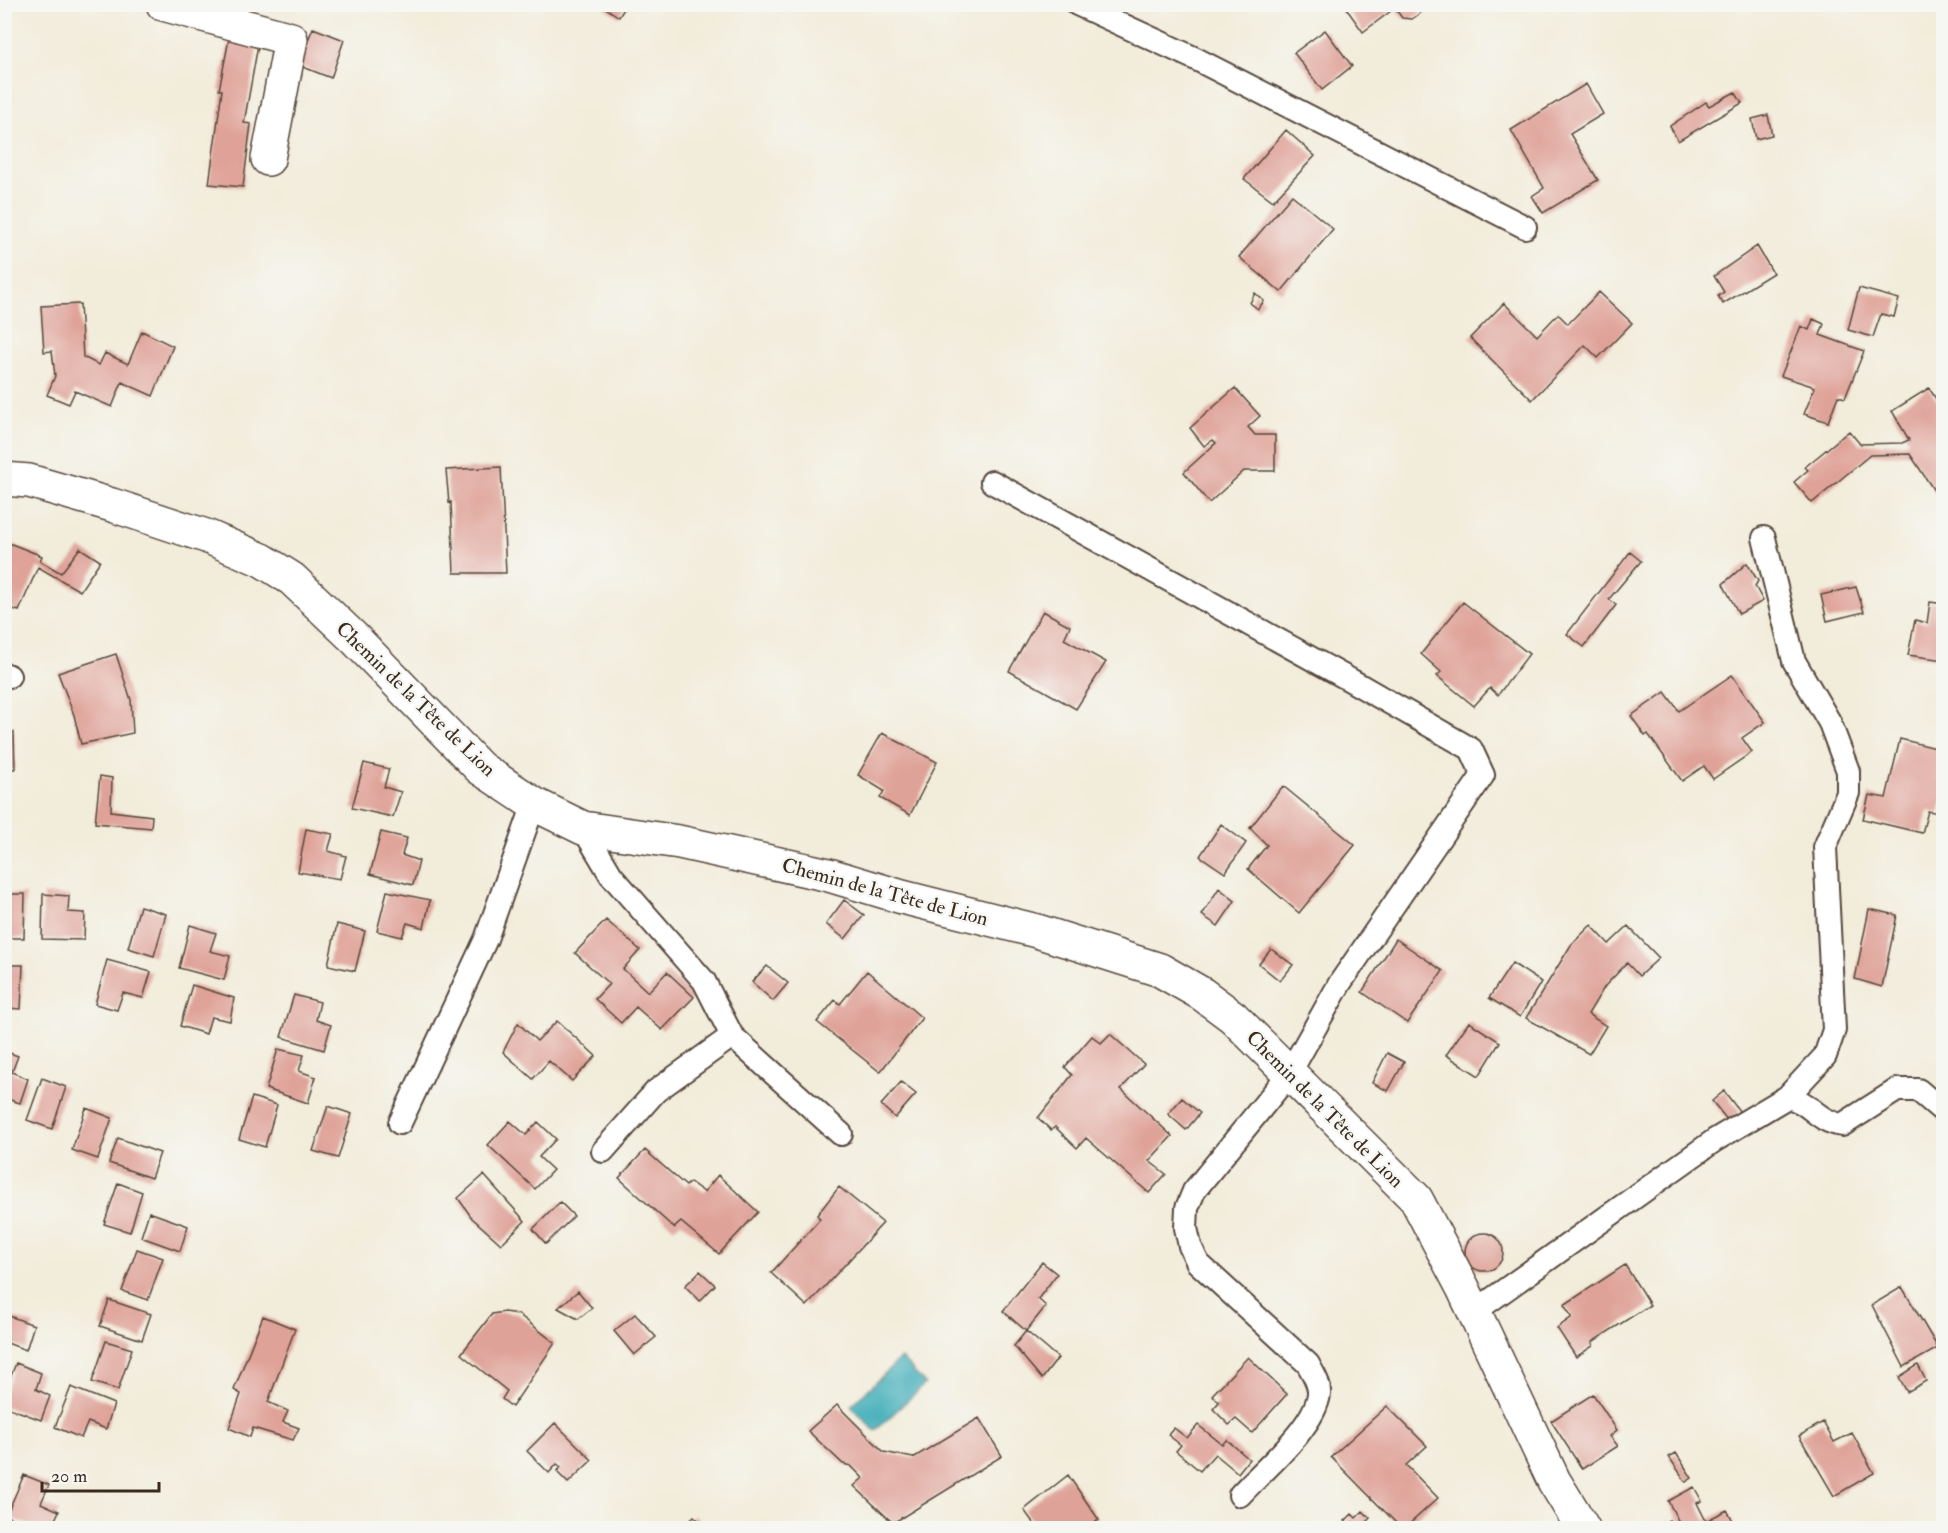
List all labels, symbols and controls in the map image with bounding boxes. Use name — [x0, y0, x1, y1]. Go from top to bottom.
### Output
street label: Chemin de la Tête de Lion — [331, 616, 501, 782]
street label: Chemin de la Tête de Lion — [779, 852, 991, 932]
street label: Chemin de la Tête de Lion — [1241, 1025, 1409, 1193]
scale bar — [42, 1455, 159, 1493]
text: 20 m — [51, 1465, 87, 1488]

